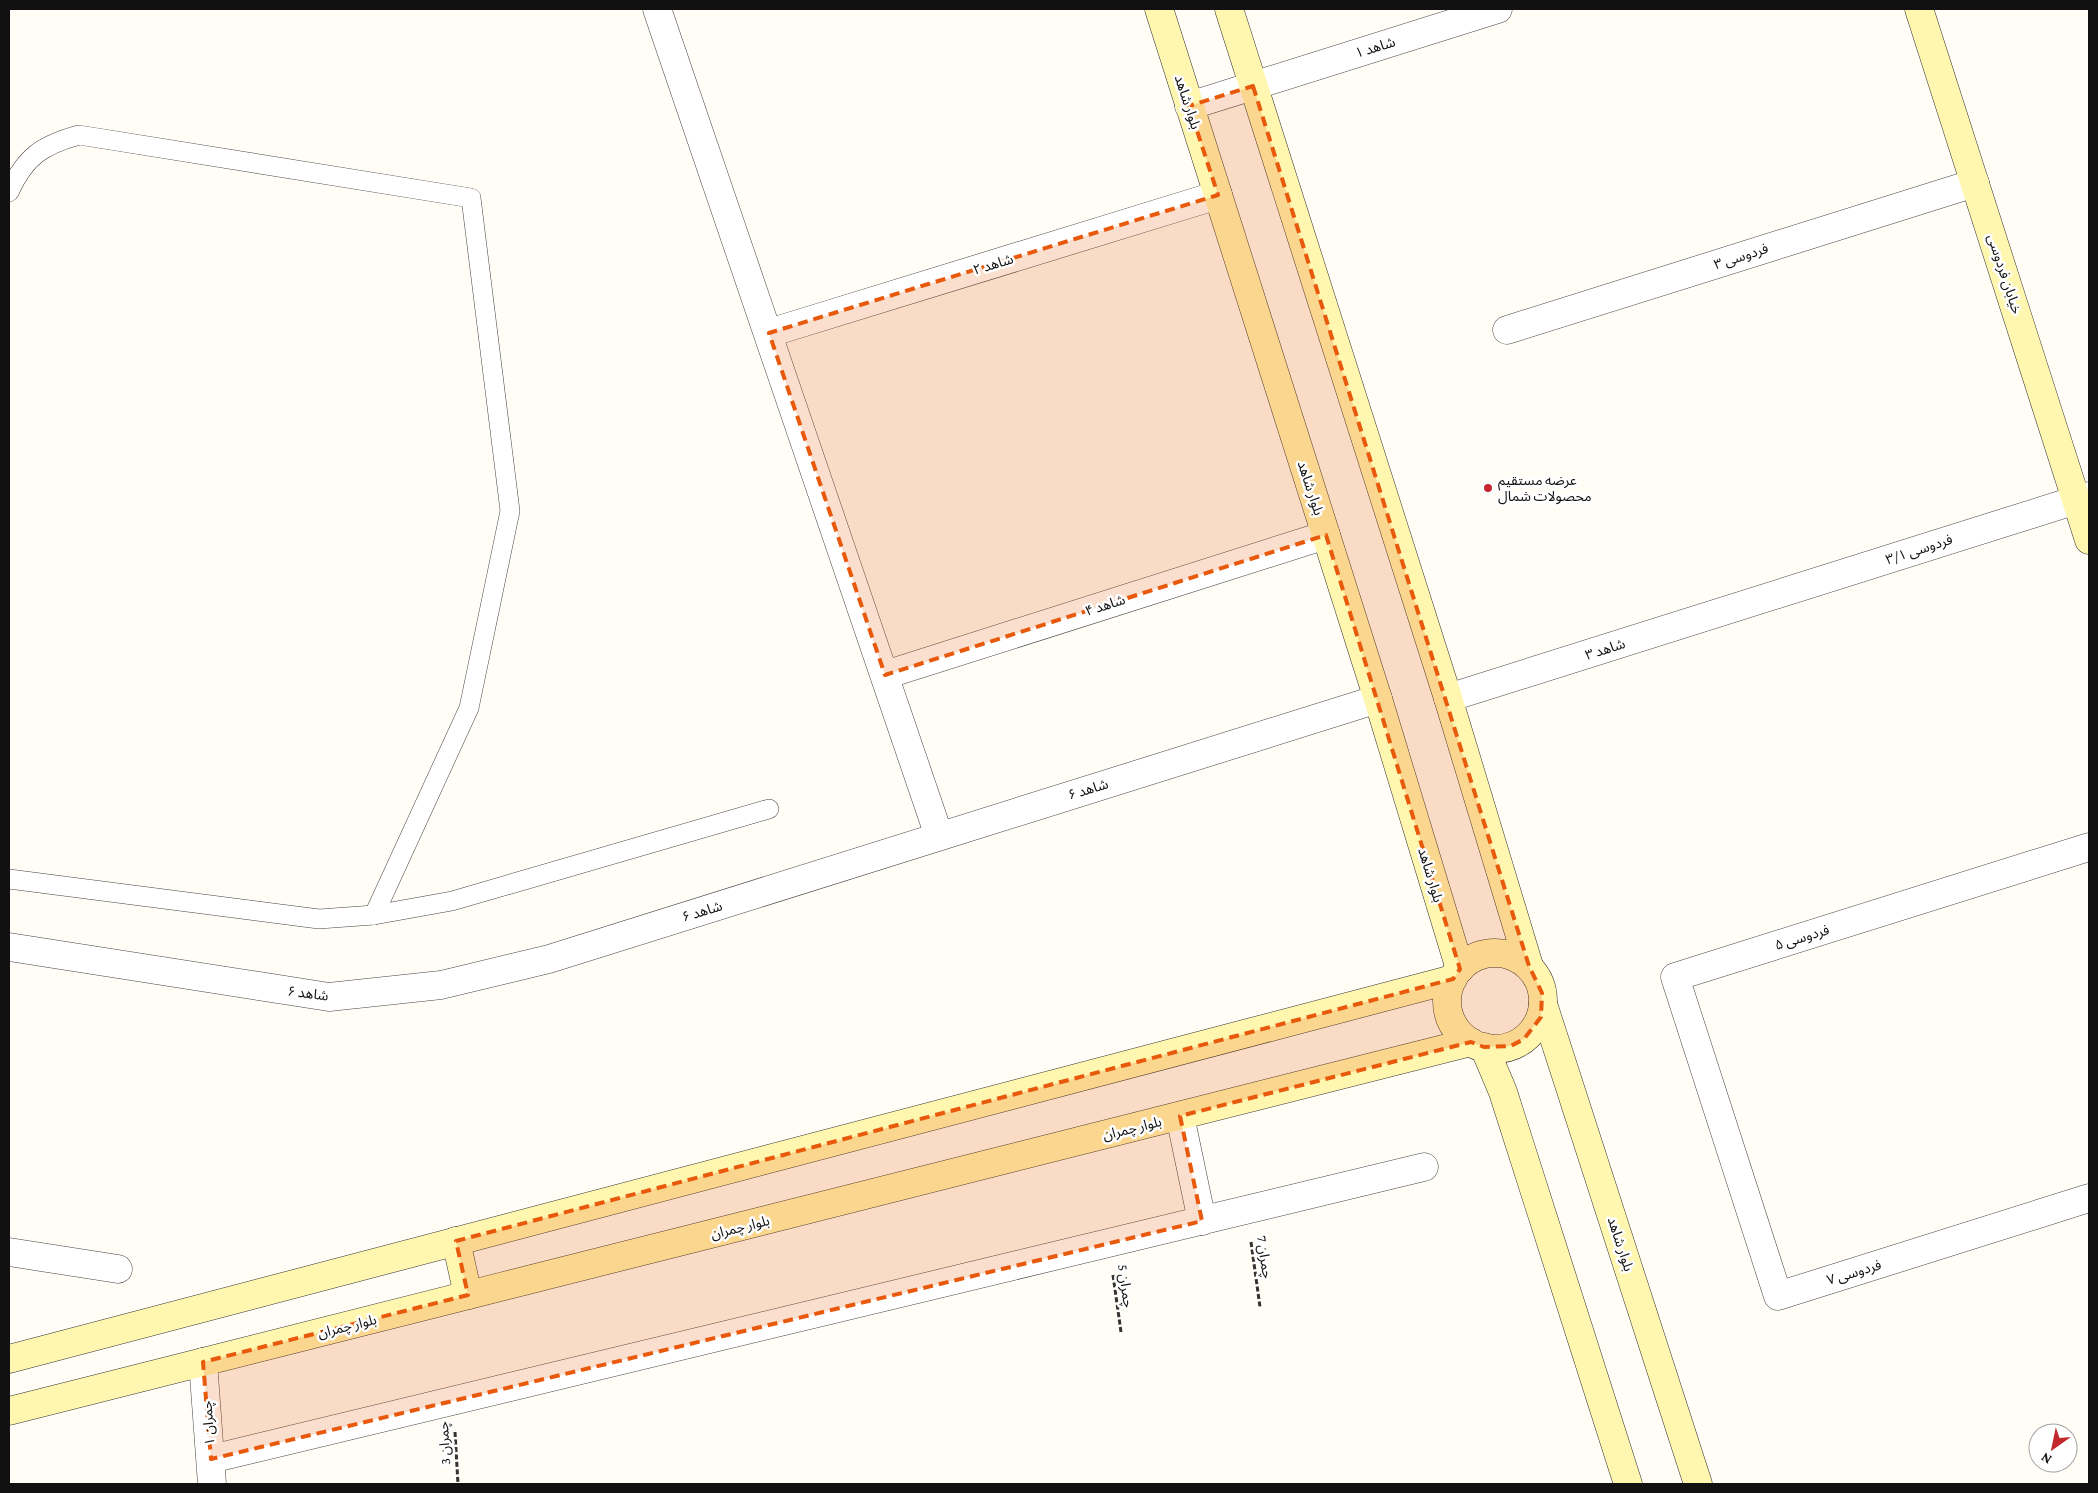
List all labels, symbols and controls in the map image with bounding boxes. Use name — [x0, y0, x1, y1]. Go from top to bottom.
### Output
street label: شاهد ۱ — [1353, 33, 1397, 61]
street label: بلوار شاهد — [1171, 73, 1204, 132]
street label: خیابان فردوسی — [1984, 232, 2025, 316]
street label: فردوسی ۳ — [1712, 240, 1771, 273]
street label: شاهد ۲ — [971, 250, 1015, 278]
street label: بلوار شاهد — [1294, 459, 1327, 518]
place label: عرضه مستقیم محصولات شمال — [1498, 472, 1592, 505]
marker: عرضه مستقیم محصولات شمال — [1482, 482, 1494, 494]
street label: فردوسی ۳/۱ — [1884, 531, 1955, 568]
street label: شاهد ۴ — [1083, 591, 1127, 619]
street label: شاهد ۳ — [1583, 635, 1627, 663]
street label: شاهد ۶ — [1066, 775, 1110, 803]
street label: بلوار شاهد — [1414, 846, 1447, 905]
street label: شاهد ۶ — [680, 897, 724, 925]
street label: فردوسی ۵ — [1773, 921, 1832, 954]
street label: شاهد ۶ — [287, 983, 329, 1003]
street label: بلوار چمران — [1101, 1113, 1164, 1145]
street label: بلوار چمران — [709, 1212, 772, 1244]
street label: بلوار شاهد — [1604, 1215, 1637, 1274]
street label: چمران 7 — [1252, 1234, 1276, 1280]
street label: فردوسی ۷ — [1825, 1256, 1884, 1289]
street label: چمران 5 — [1113, 1263, 1137, 1309]
street label: بلوار چمران — [316, 1311, 379, 1343]
street label: چمران ۱ — [198, 1400, 220, 1446]
street label: چمران 3 — [435, 1421, 455, 1465]
north arrow — [2028, 1423, 2078, 1473]
text: N — [2037, 1449, 2054, 1468]

